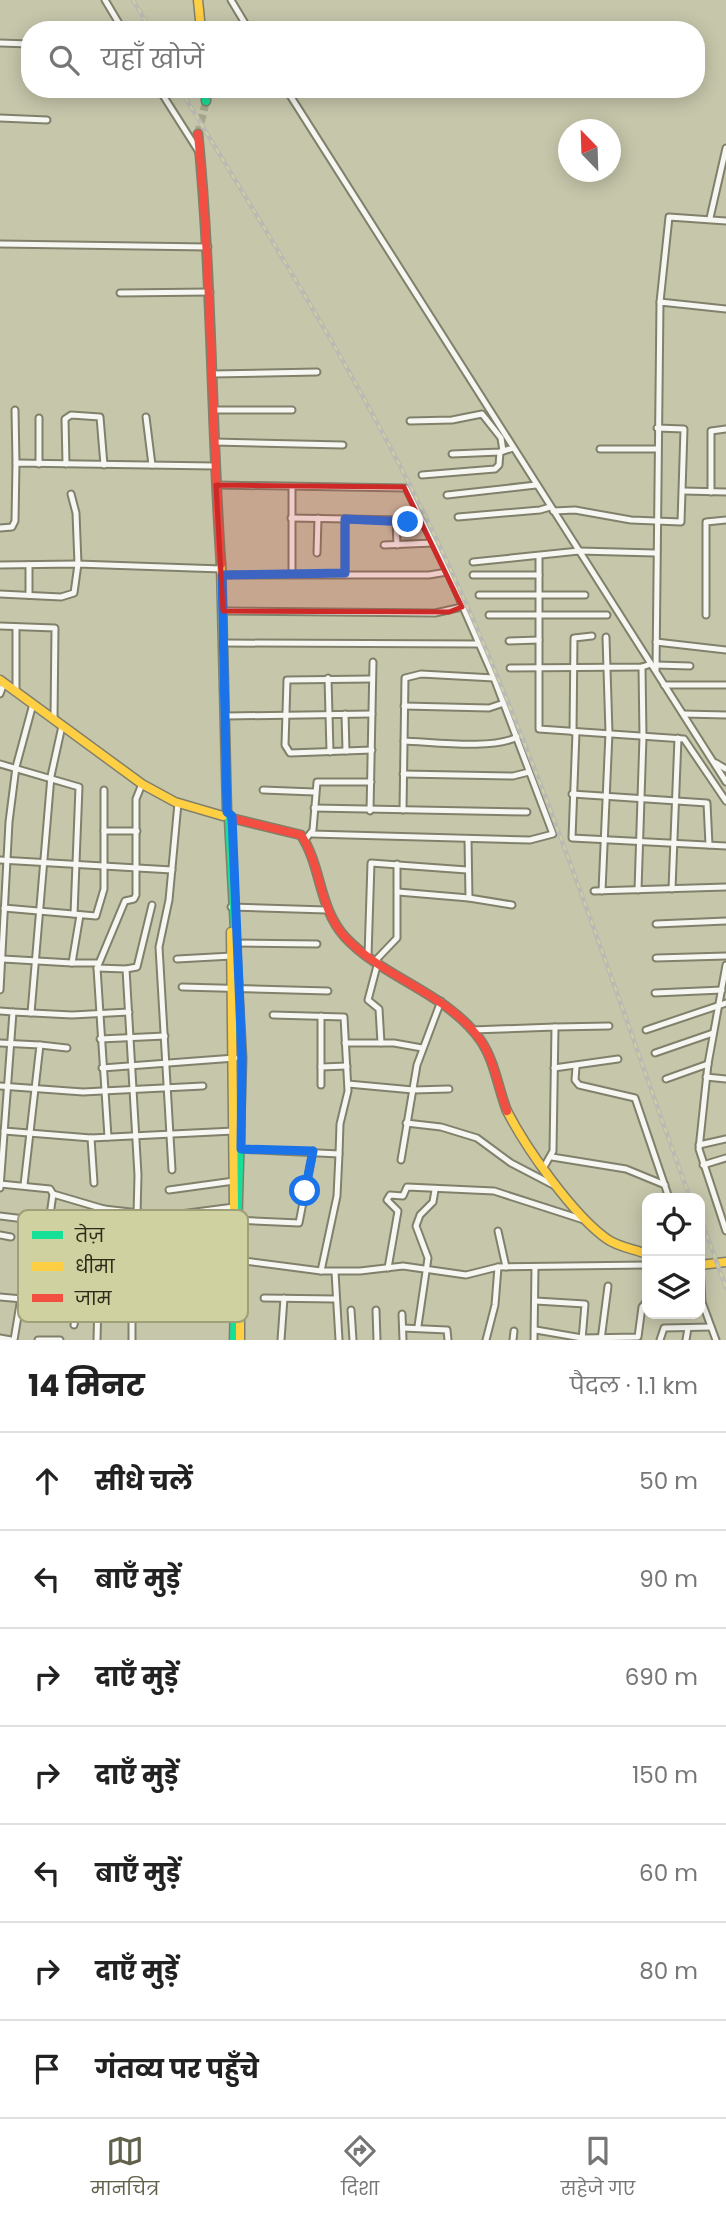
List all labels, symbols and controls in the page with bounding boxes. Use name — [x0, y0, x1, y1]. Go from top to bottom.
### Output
search box — [21, 21, 705, 98]
icon: search — [45, 41, 83, 79]
text: यहाँ खोजें — [101, 41, 204, 77]
north arrow — [558, 119, 621, 182]
route end — [392, 506, 423, 537]
route start — [289, 1175, 320, 1206]
map controls — [642, 1193, 705, 1319]
button: locate — [642, 1193, 705, 1256]
legend — [18, 1210, 248, 1322]
text: तेज़ — [74, 1222, 105, 1249]
text: धीमा — [75, 1253, 116, 1280]
button: layers — [642, 1256, 705, 1319]
text: जाम — [74, 1285, 113, 1312]
text: 14 मिनट — [28, 1364, 145, 1407]
text: पैदल · 1.1 km — [570, 1370, 698, 1402]
icon: ahead — [28, 1462, 66, 1500]
text: सीधे चलें — [95, 1463, 193, 1499]
text: 50 m — [639, 1465, 698, 1497]
icon: left — [28, 1560, 66, 1598]
text: बाएँ मुड़ें — [95, 1561, 180, 1597]
text: 90 m — [639, 1563, 698, 1595]
icon: right — [28, 1658, 66, 1696]
text: दाएँ मुड़ें — [95, 1659, 178, 1695]
text: 690 m — [625, 1661, 698, 1693]
icon: right — [28, 1756, 66, 1794]
text: दाएँ मुड़ें — [95, 1757, 178, 1793]
text: 150 m — [632, 1759, 698, 1791]
icon: left — [28, 1854, 66, 1892]
text: बाएँ मुड़ें — [95, 1855, 180, 1891]
text: 60 m — [639, 1857, 698, 1889]
icon: right — [28, 1952, 66, 1990]
text: दाएँ मुड़ें — [95, 1953, 178, 1989]
text: 80 m — [639, 1955, 698, 1987]
icon: arrive — [28, 2050, 66, 2088]
text: गंतव्य पर पहुँचे — [95, 2051, 259, 2087]
tab: मानचित्र — [91, 2132, 159, 2203]
tab: दिशा — [341, 2132, 379, 2203]
tab: सहेजे गए — [561, 2132, 635, 2203]

